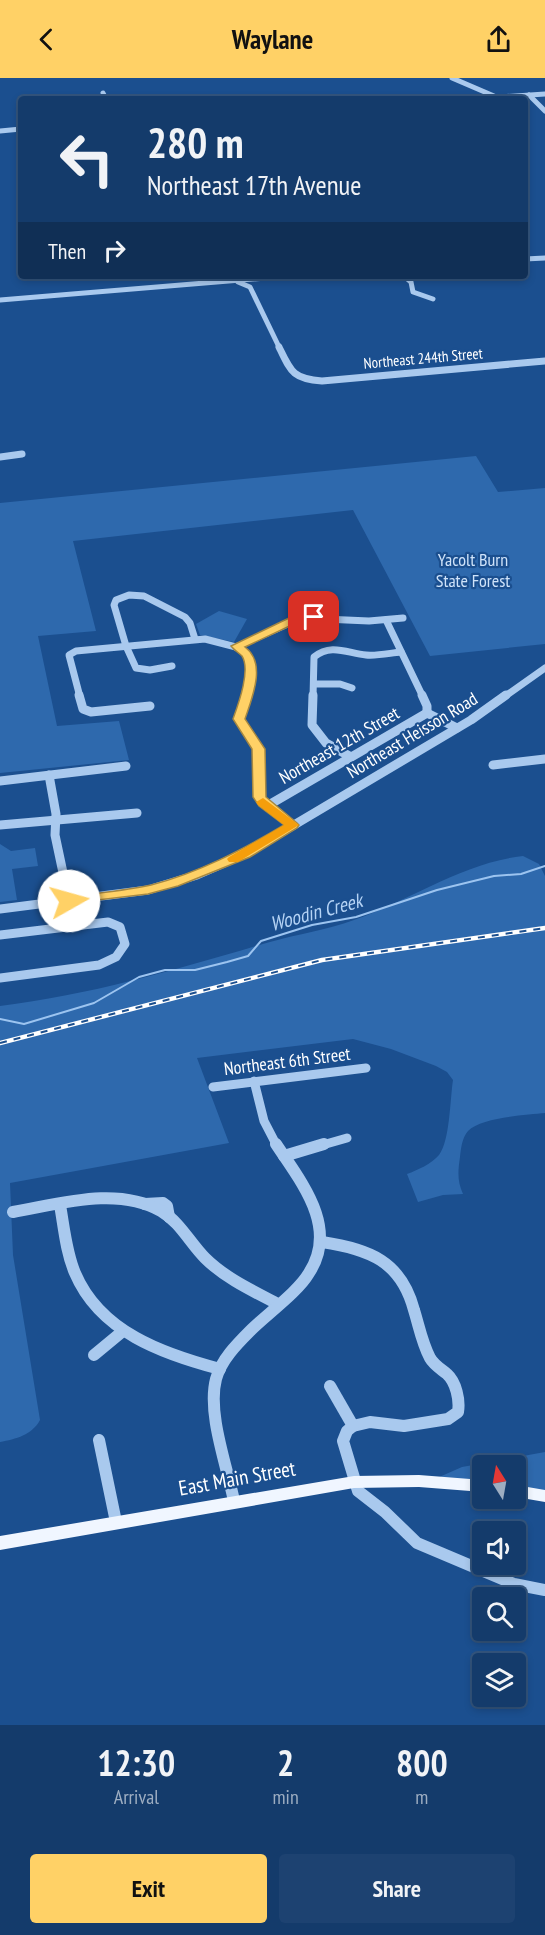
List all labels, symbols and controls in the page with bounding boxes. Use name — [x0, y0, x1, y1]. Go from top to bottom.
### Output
text: Waylane — [232, 22, 313, 56]
icon: back — [30, 23, 63, 56]
icon: share — [482, 23, 515, 56]
text: 280 m — [147, 115, 244, 170]
icon: left — [48, 120, 126, 198]
text: Northeast 17th Avenue — [147, 168, 361, 202]
icon: right — [98, 234, 131, 267]
text: Then — [48, 237, 86, 265]
street label: Northeast 244th Street — [363, 343, 483, 373]
park label: Yacolt Burn State Forest — [436, 548, 510, 592]
pin — [288, 591, 339, 642]
icon: arrive — [297, 600, 330, 633]
street label: Northeast Heisson Road — [342, 687, 482, 783]
street label: Northeast 12th Street — [275, 701, 403, 789]
position arrow — [37, 869, 101, 933]
water label: Woodin Creek — [267, 887, 367, 937]
street label: Northeast 6th Street — [222, 1042, 352, 1080]
street label: East Main Street — [176, 1454, 298, 1502]
north arrow — [472, 1455, 526, 1509]
map controls — [472, 1455, 526, 1707]
button: sound — [472, 1521, 526, 1575]
button: search — [472, 1587, 526, 1641]
button: layers — [472, 1653, 526, 1707]
text: 12:30 — [97, 1739, 175, 1786]
text: 2 — [277, 1739, 294, 1786]
text: 800 — [396, 1739, 448, 1786]
text: Arrival — [114, 1784, 159, 1810]
text: min — [273, 1784, 299, 1810]
text: m — [415, 1784, 428, 1810]
button: Exit — [30, 1854, 267, 1923]
button: Share — [279, 1854, 515, 1923]

